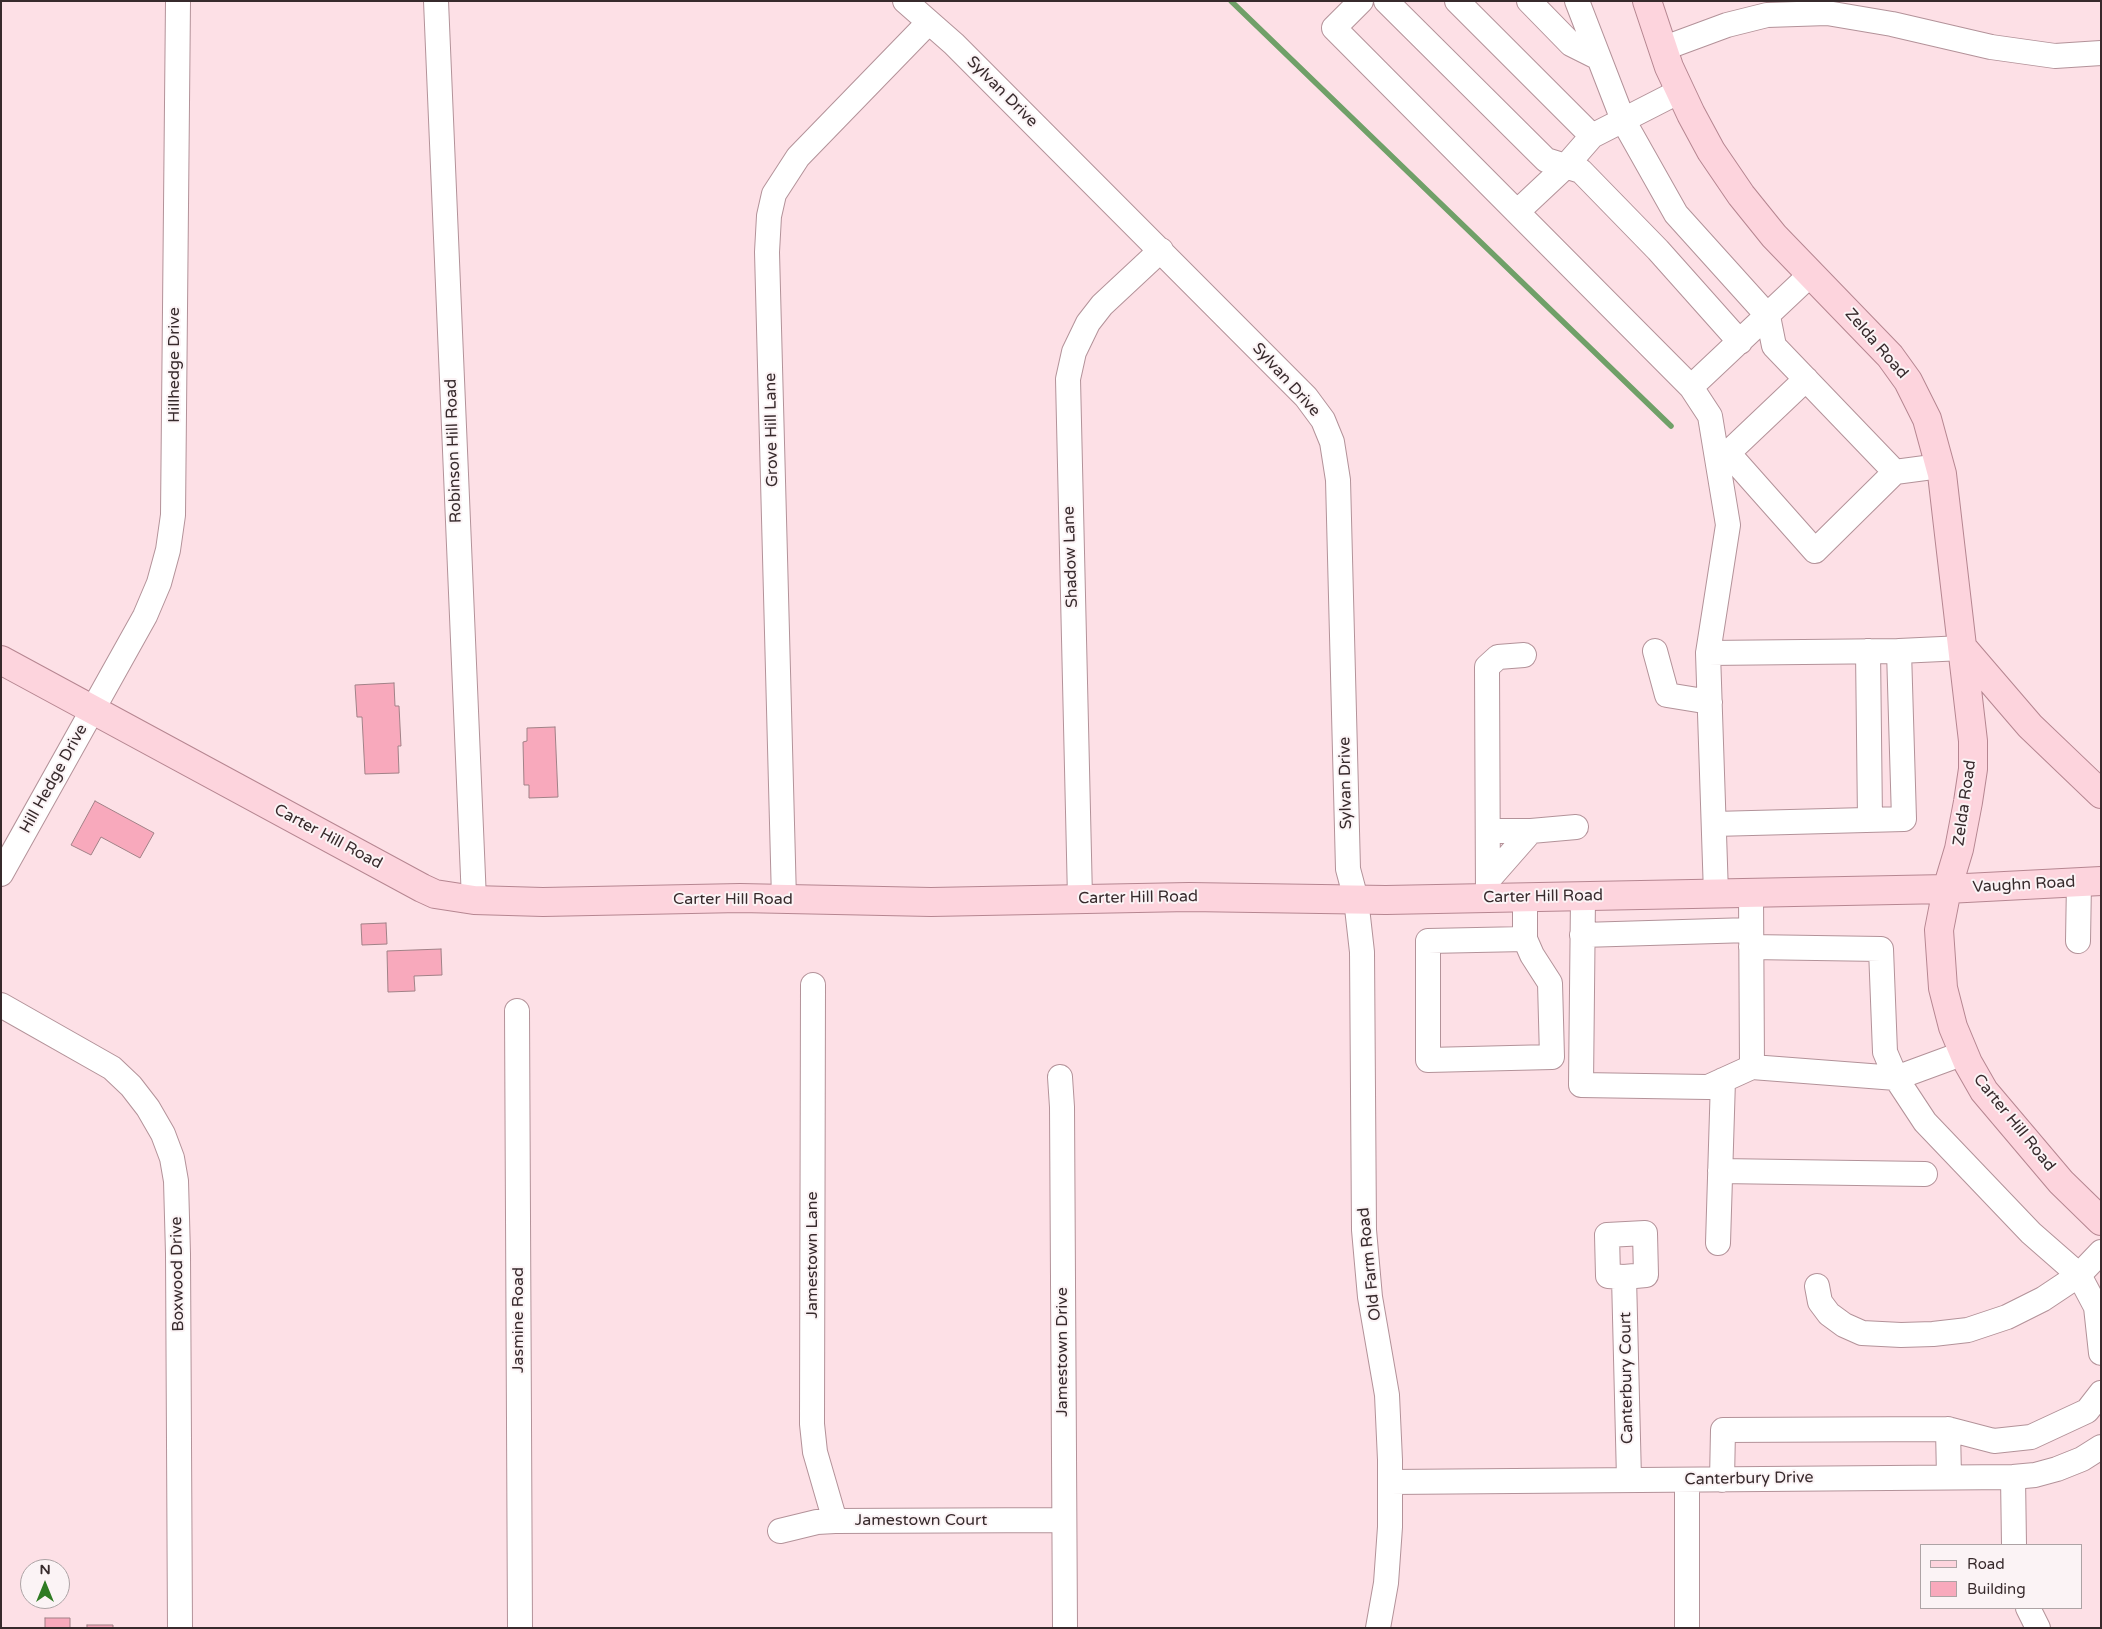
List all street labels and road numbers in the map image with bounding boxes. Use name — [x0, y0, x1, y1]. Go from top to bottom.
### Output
street label: Sylvan Drive — [962, 52, 1042, 132]
street label: Zelda Road — [1840, 305, 1912, 383]
street label: Hillhedge Drive — [165, 307, 185, 423]
street label: Sylvan Drive — [1248, 339, 1324, 421]
street label: Grove Hill Lane — [761, 373, 783, 487]
street label: Robinson Hill Road — [442, 378, 466, 524]
street label: Shadow Lane — [1060, 506, 1082, 608]
street label: Hill Hedge Drive — [16, 721, 92, 837]
street label: Sylvan Drive — [1336, 737, 1356, 829]
street label: Zelda Road — [1949, 759, 1981, 847]
street label: Carter Hill Road — [271, 800, 385, 874]
street label: Vaughn Road — [1972, 873, 2076, 897]
street label: Carter Hill Road — [1483, 886, 1603, 908]
street label: Carter Hill Road — [1078, 887, 1198, 909]
street label: Carter Hill Road — [673, 890, 793, 910]
street label: Carter Hill Road — [1969, 1070, 2059, 1176]
street label: Jamestown Lane — [803, 1191, 823, 1319]
street label: Old Farm Road — [1355, 1206, 1385, 1322]
street label: Boxwood Drive — [167, 1216, 189, 1332]
street label: Jasmine Road — [509, 1267, 529, 1373]
street label: Jamestown Drive — [1053, 1287, 1073, 1417]
street label: Canterbury Court — [1616, 1312, 1638, 1444]
street label: Canterbury Drive — [1684, 1468, 1814, 1490]
street label: Jamestown Court — [855, 1511, 987, 1531]

